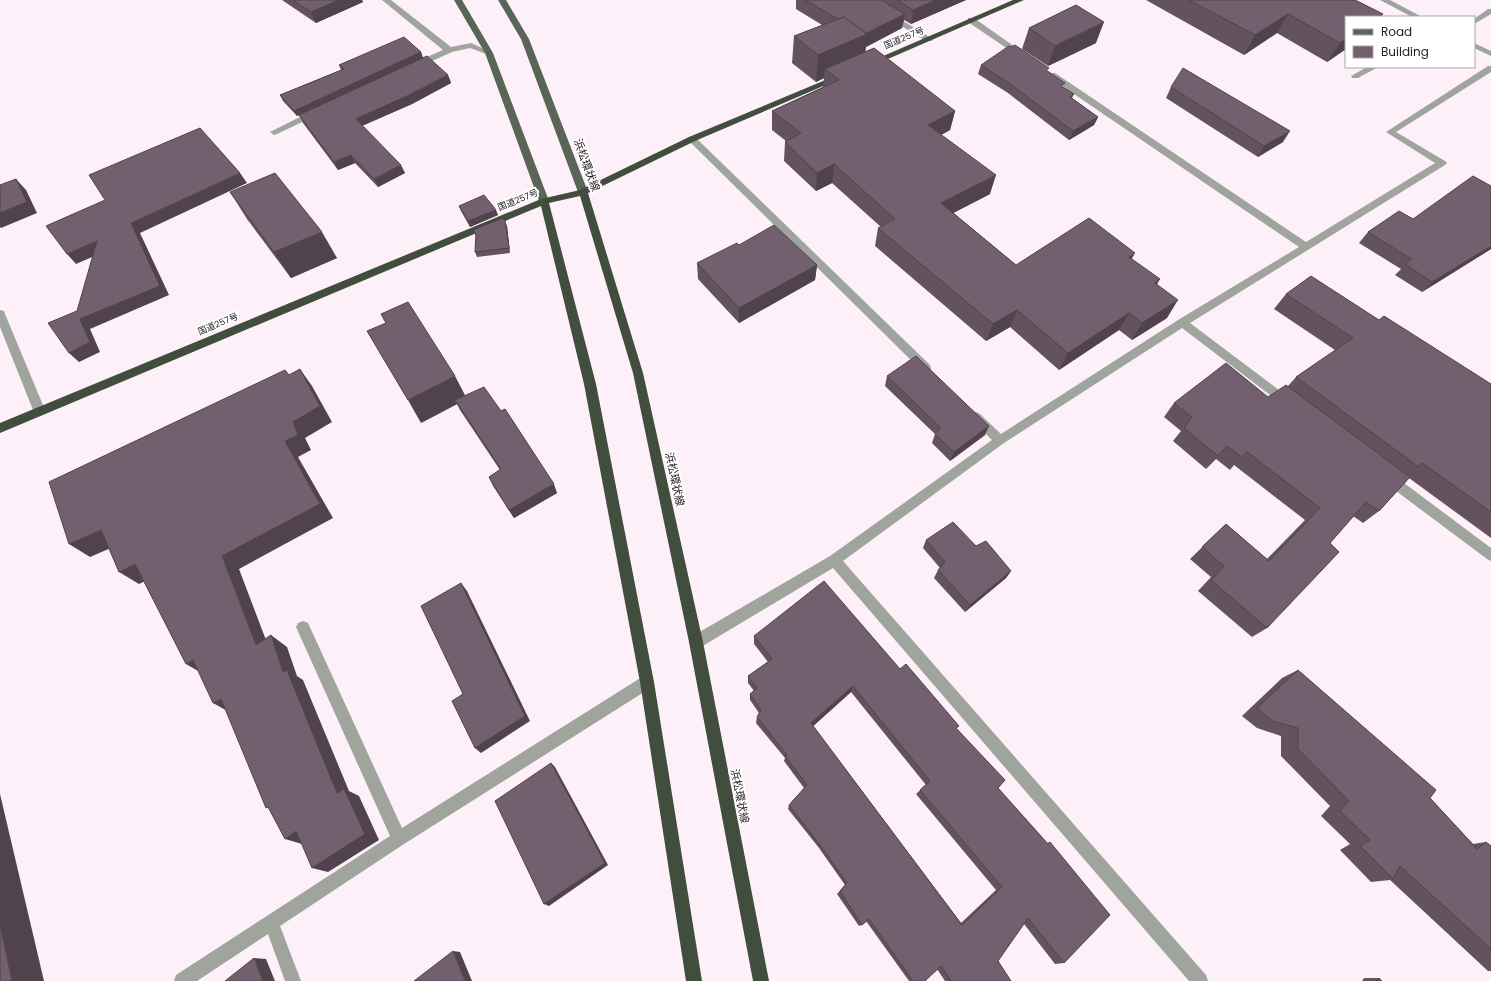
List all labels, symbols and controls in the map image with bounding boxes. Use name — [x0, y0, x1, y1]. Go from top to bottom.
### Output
legend — [1345, 16, 1475, 68]
text: Road — [1381, 23, 1412, 40]
street label: 国道257号 — [882, 24, 926, 52]
text: Building — [1381, 43, 1429, 60]
street label: 浜松環状線 — [570, 136, 604, 194]
street label: 国道257号 — [496, 186, 540, 214]
street label: 国道257号 — [196, 310, 240, 338]
street label: 浜松環状線 — [661, 450, 689, 508]
street label: 浜松環状線 — [727, 767, 753, 825]

